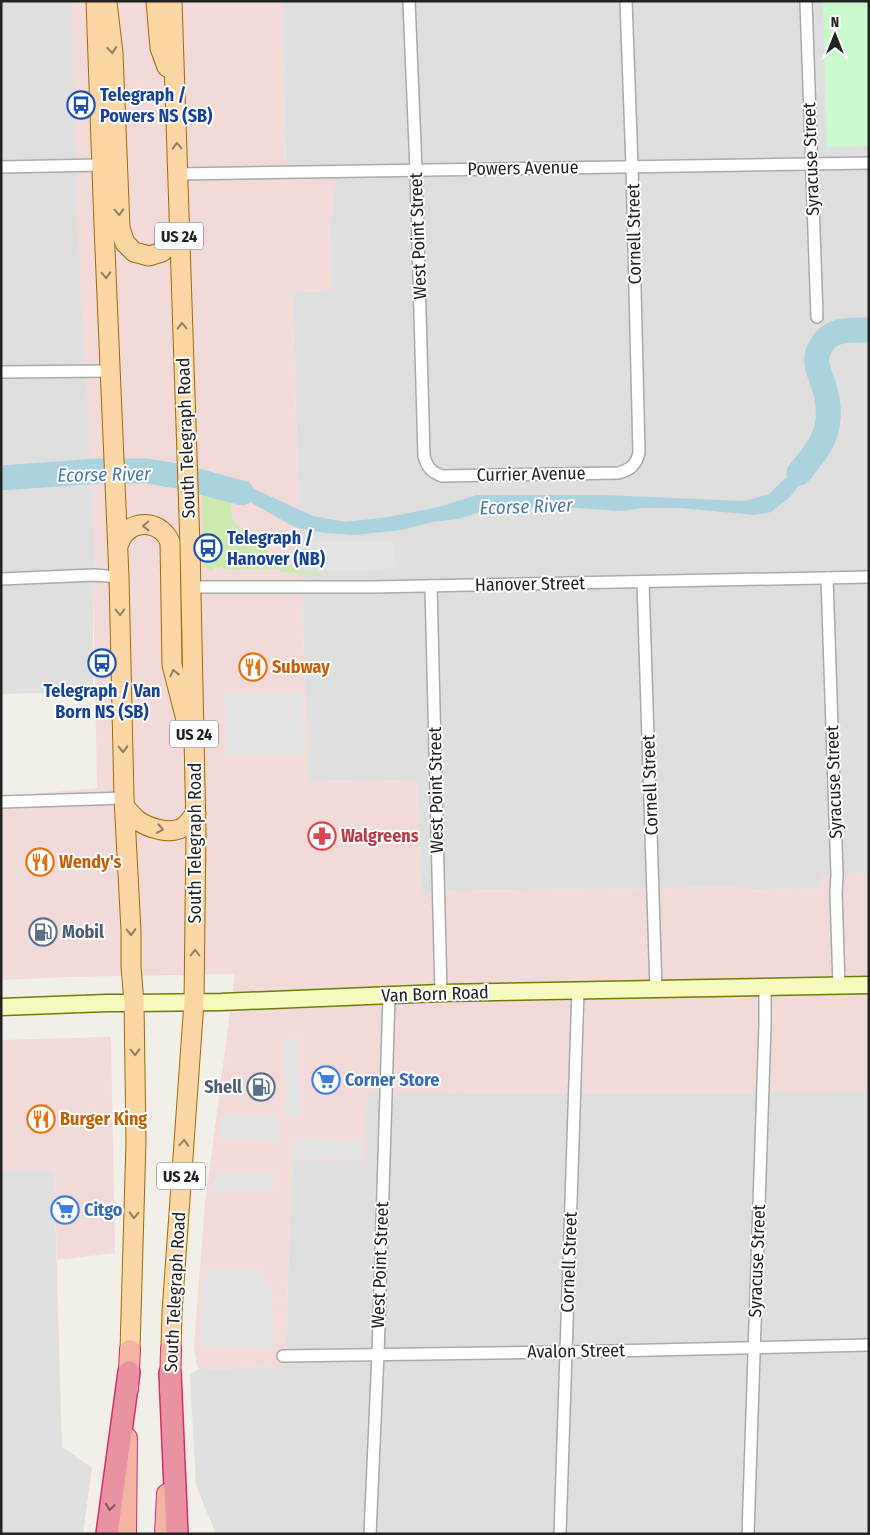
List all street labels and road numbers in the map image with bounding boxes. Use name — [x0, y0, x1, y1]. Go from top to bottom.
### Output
street label: Syracuse Street — [798, 102, 824, 216]
street label: Powers Avenue — [467, 156, 579, 180]
street label: West Point Street — [405, 172, 431, 300]
street label: Cornell Street — [622, 183, 646, 285]
road number: US 24 — [155, 222, 203, 250]
street label: South Telegraph Road — [172, 357, 200, 519]
street label: Currier Avenue — [476, 462, 586, 486]
street label: Hanover Street — [475, 572, 585, 596]
road number: US 24 — [170, 721, 218, 748]
street label: Syracuse Street — [821, 725, 847, 839]
street label: West Point Street — [424, 726, 448, 854]
street label: Cornell Street — [637, 734, 663, 836]
street label: South Telegraph Road — [184, 763, 206, 923]
street label: Van Born Road — [381, 981, 489, 1007]
road number: US 24 — [157, 1162, 205, 1190]
street label: West Point Street — [367, 1201, 393, 1329]
street label: Syracuse Street — [744, 1204, 770, 1318]
street label: South Telegraph Road — [160, 1211, 190, 1373]
street label: Cornell Street — [556, 1211, 582, 1313]
street label: Avalon Street — [527, 1339, 625, 1363]

